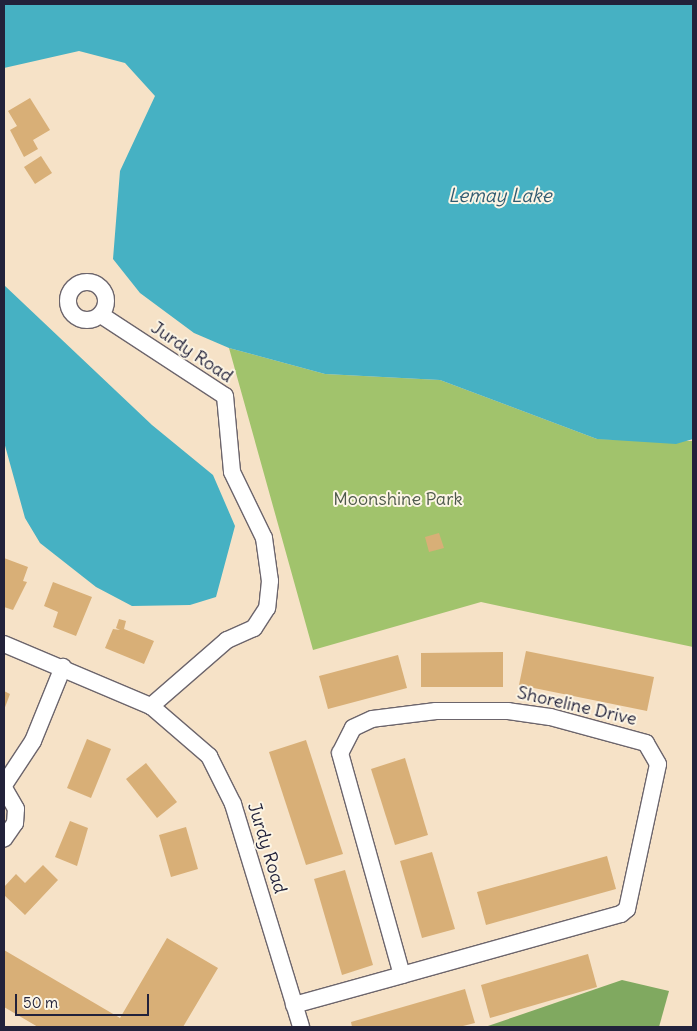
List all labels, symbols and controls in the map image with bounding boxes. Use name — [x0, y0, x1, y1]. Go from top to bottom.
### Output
water label: Lemay Lake — [448, 185, 552, 207]
street label: Jurdy Road — [147, 317, 237, 387]
park label: Moonshine Park — [333, 488, 463, 510]
street label: Shoreline Drive — [515, 682, 639, 730]
street label: Jurdy Road — [243, 800, 291, 896]
scale bar — [18, 984, 151, 1016]
text: 50 m — [23, 993, 58, 1012]

